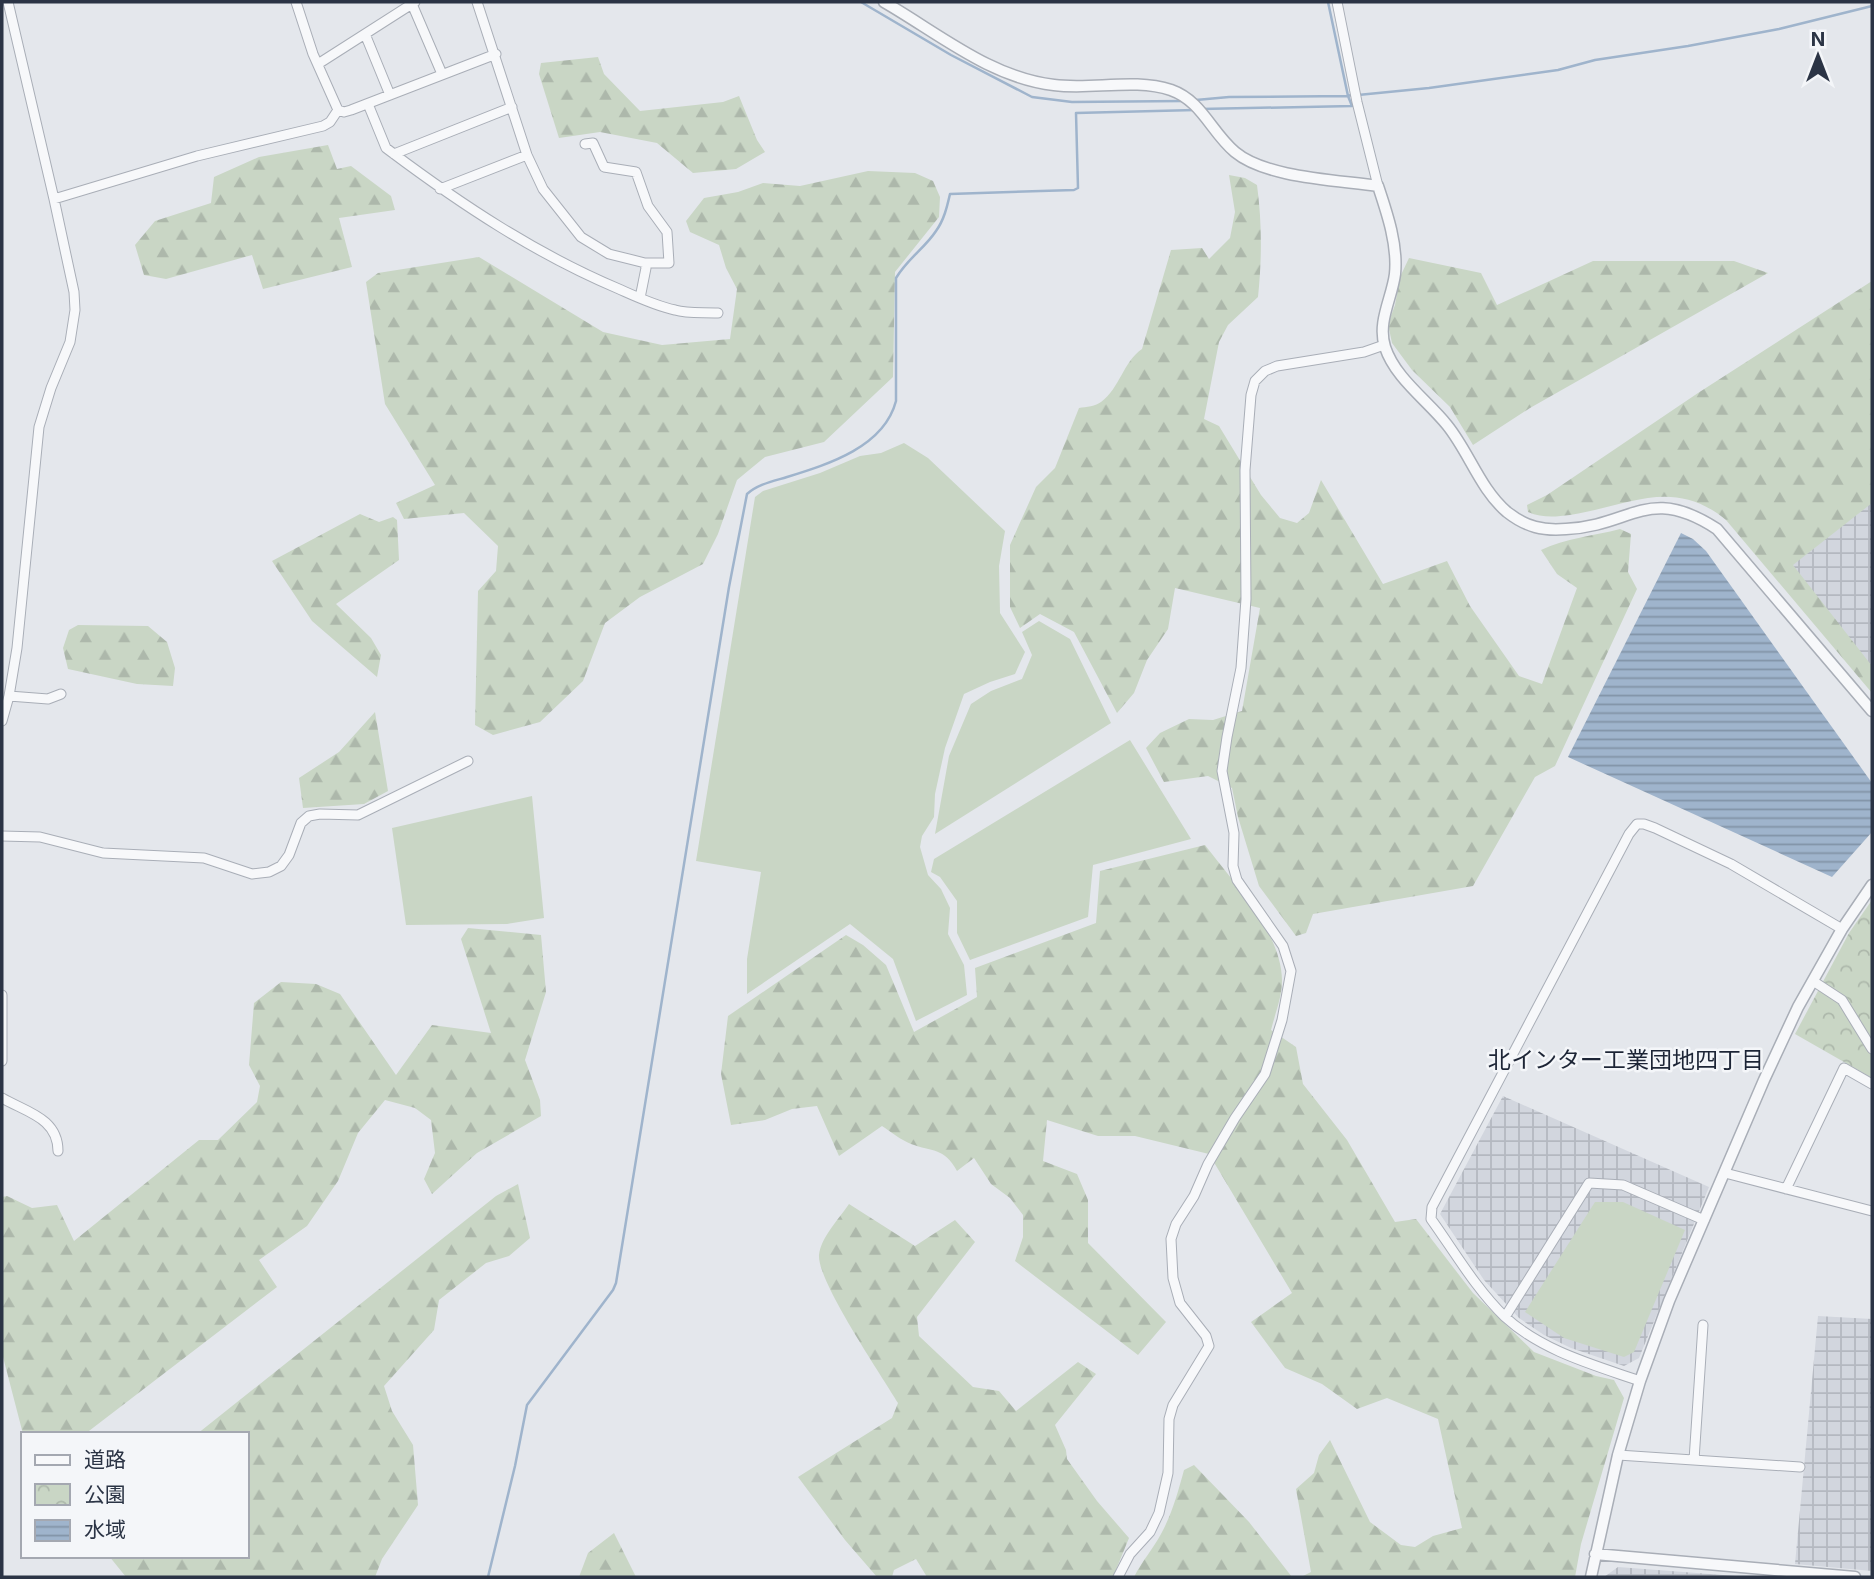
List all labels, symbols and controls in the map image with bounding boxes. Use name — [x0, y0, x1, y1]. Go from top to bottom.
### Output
north arrow — [1783, 21, 1853, 91]
text: N — [1811, 28, 1825, 51]
district label: 北インター工業団地四丁目 — [1488, 1046, 1764, 1074]
legend — [21, 1432, 248, 1558]
text: 道路 — [84, 1447, 126, 1472]
text: 公園 — [84, 1482, 126, 1507]
text: 水域 — [84, 1517, 126, 1542]

